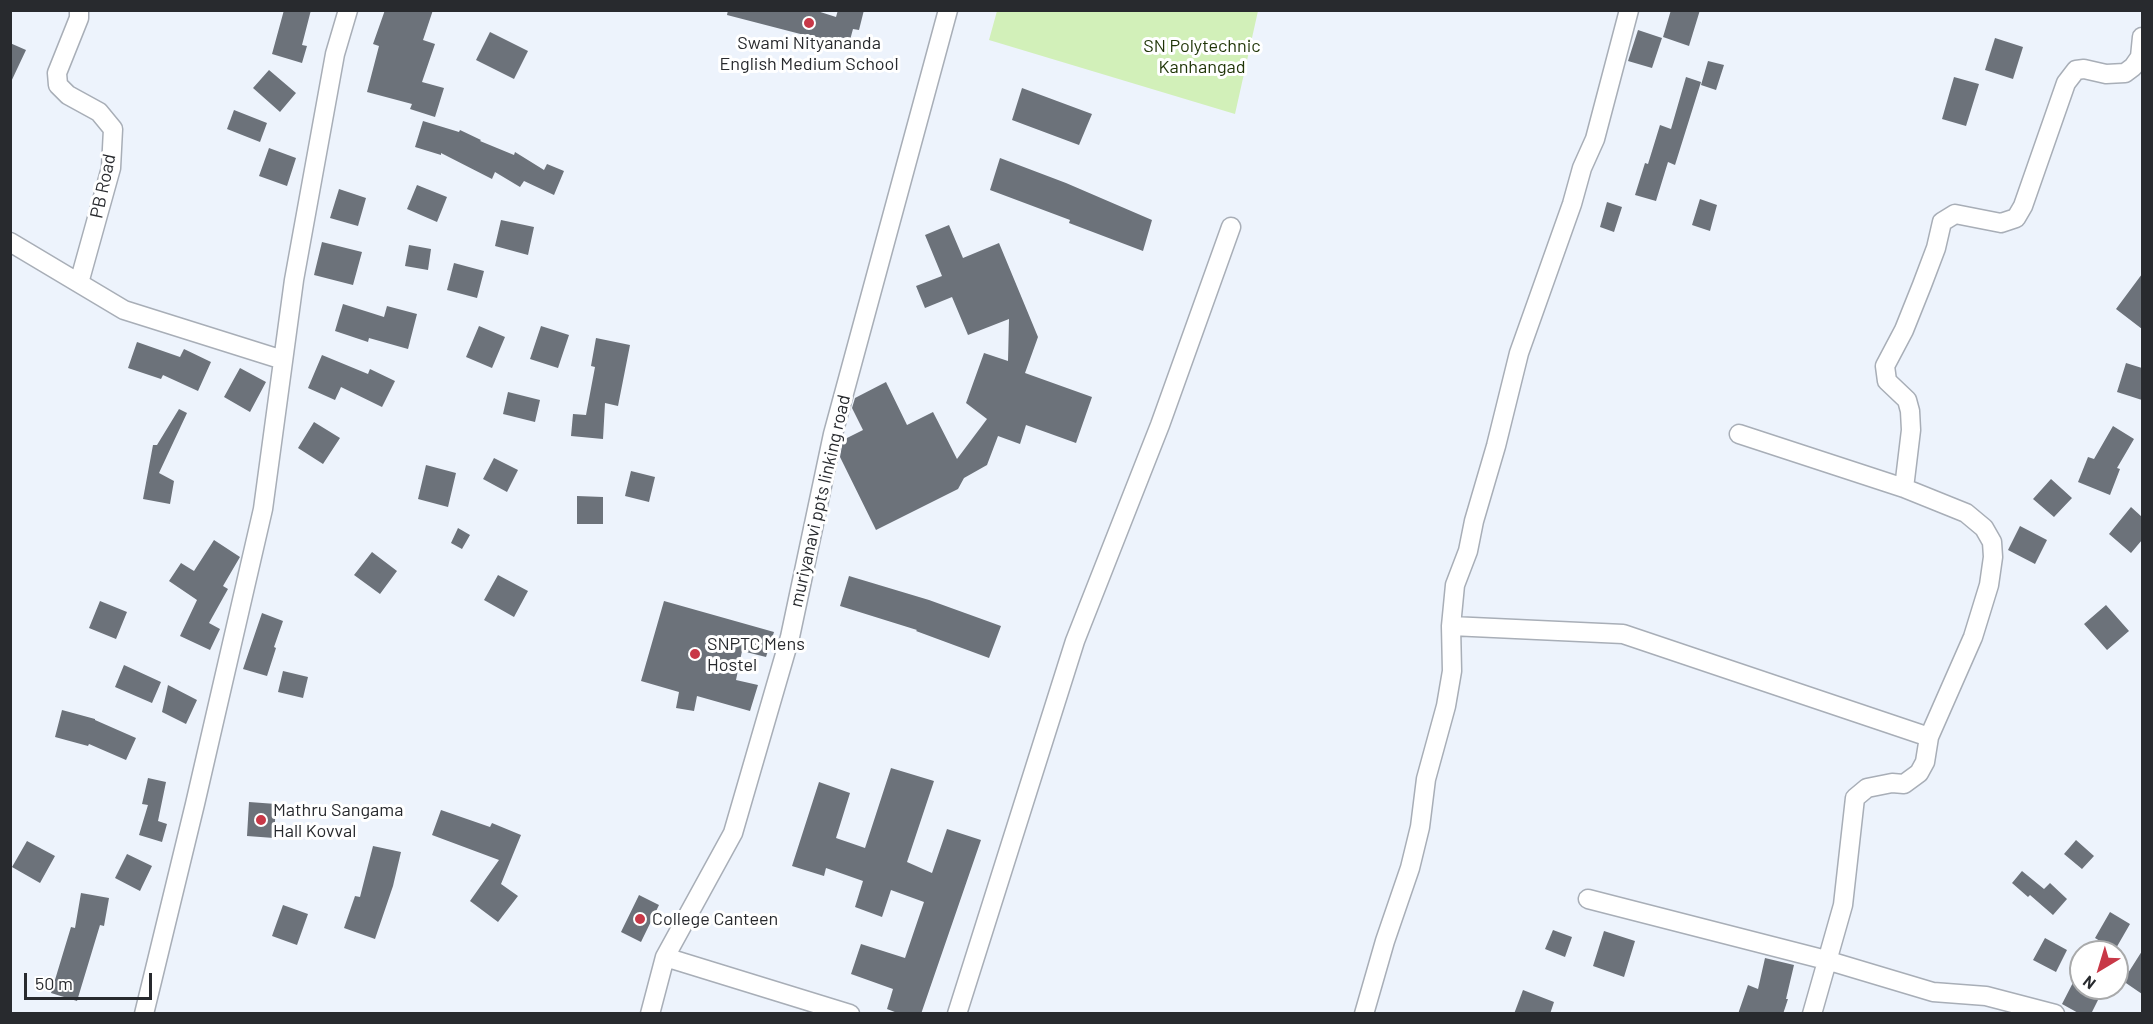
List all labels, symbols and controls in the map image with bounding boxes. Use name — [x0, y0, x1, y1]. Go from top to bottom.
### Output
marker: Swami Nityananda English Medium School — [802, 16, 816, 30]
place label: Swami Nityananda English Medium School — [719, 32, 899, 74]
park label: SN Polytechnic Kanhangad — [1143, 35, 1261, 78]
street label: PB Road — [86, 152, 120, 220]
street label: muriyanavi ppts linking road — [785, 393, 855, 609]
place label: SNPTC Mens Hostel — [707, 633, 805, 676]
marker: SNPTC Mens Hostel — [688, 647, 702, 661]
place label: Mathru Sangama Hall Kovval — [273, 799, 403, 842]
marker: Mathru Sangama Hall Kovval — [254, 813, 268, 827]
place label: College Canteen — [652, 908, 778, 930]
marker: College Canteen — [633, 912, 647, 926]
north arrow — [2069, 940, 2129, 1000]
scale bar — [27, 961, 154, 999]
text: 50 m — [35, 972, 73, 994]
text: N — [2079, 972, 2099, 994]

